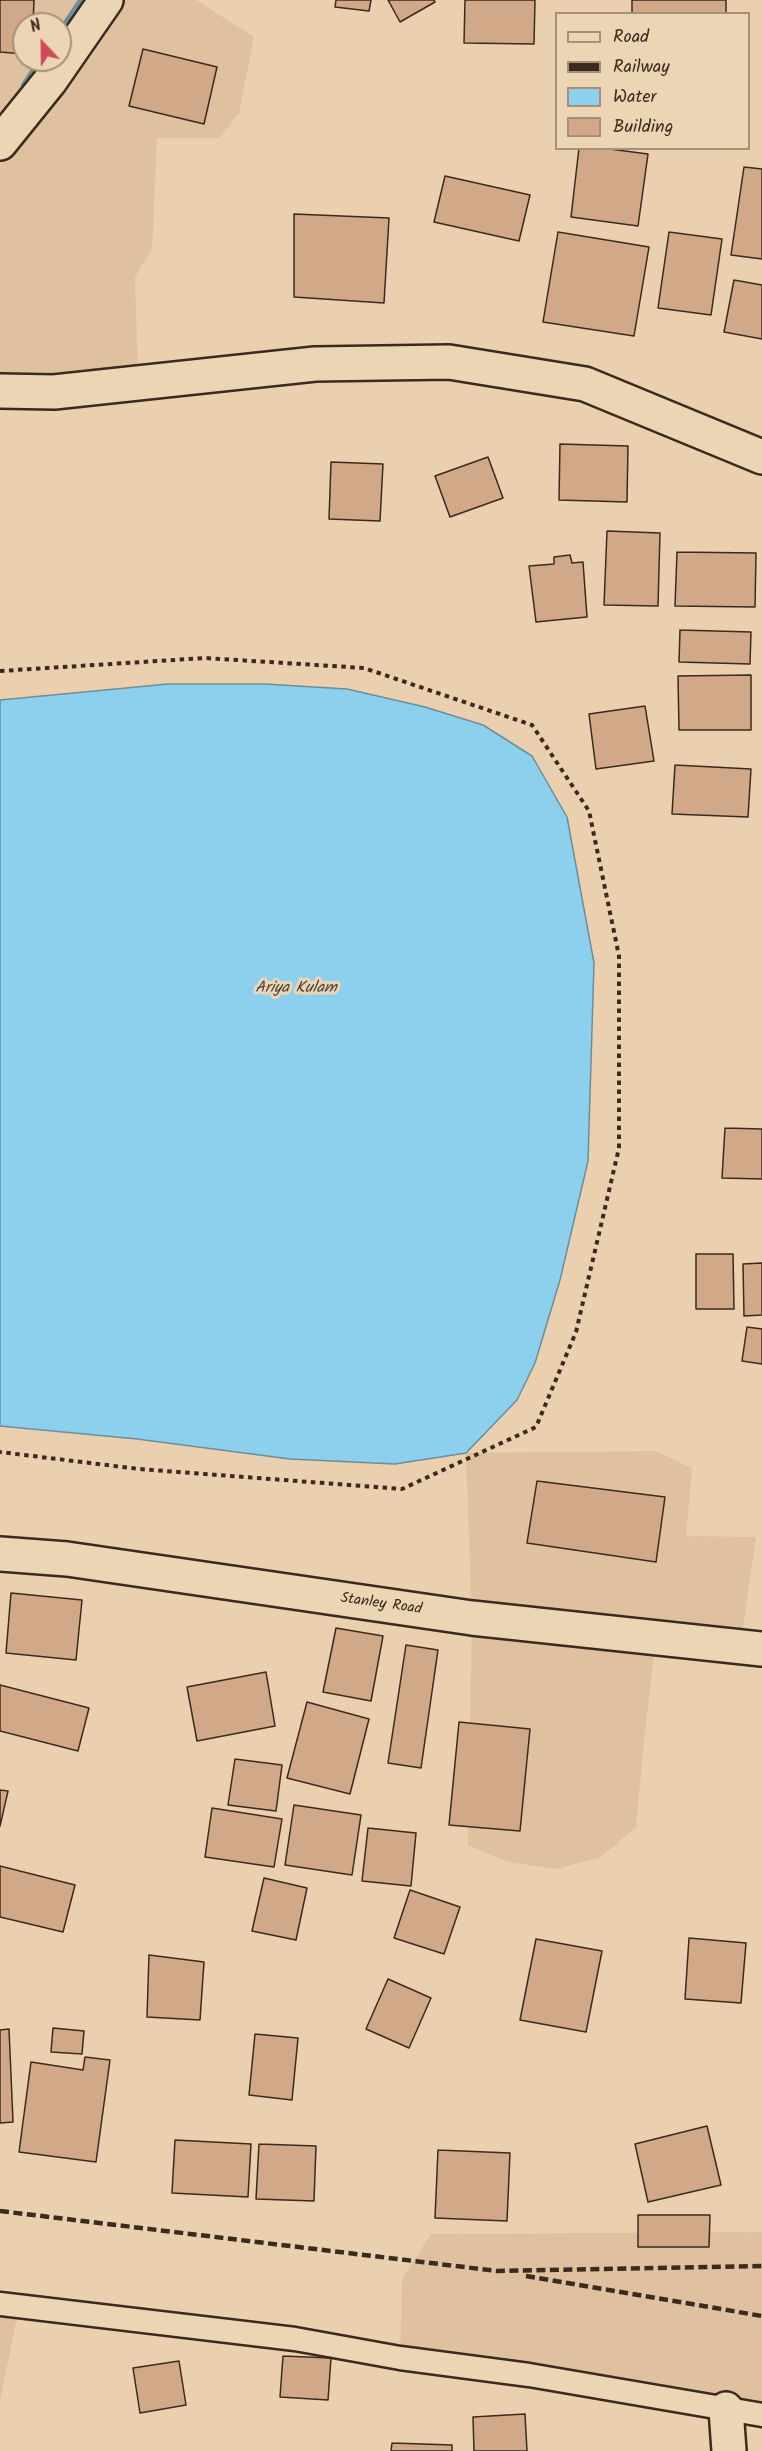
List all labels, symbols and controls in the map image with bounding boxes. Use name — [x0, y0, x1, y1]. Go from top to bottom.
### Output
north arrow — [12, 12, 72, 72]
legend — [555, 12, 750, 150]
text: N — [26, 13, 45, 40]
text: Road — [613, 23, 649, 52]
text: Railway — [613, 53, 670, 82]
text: Water — [613, 83, 657, 112]
text: Building — [613, 113, 673, 142]
water label: Ariya Kulam — [255, 979, 337, 999]
street label: Stanley Road — [339, 1590, 423, 1620]

